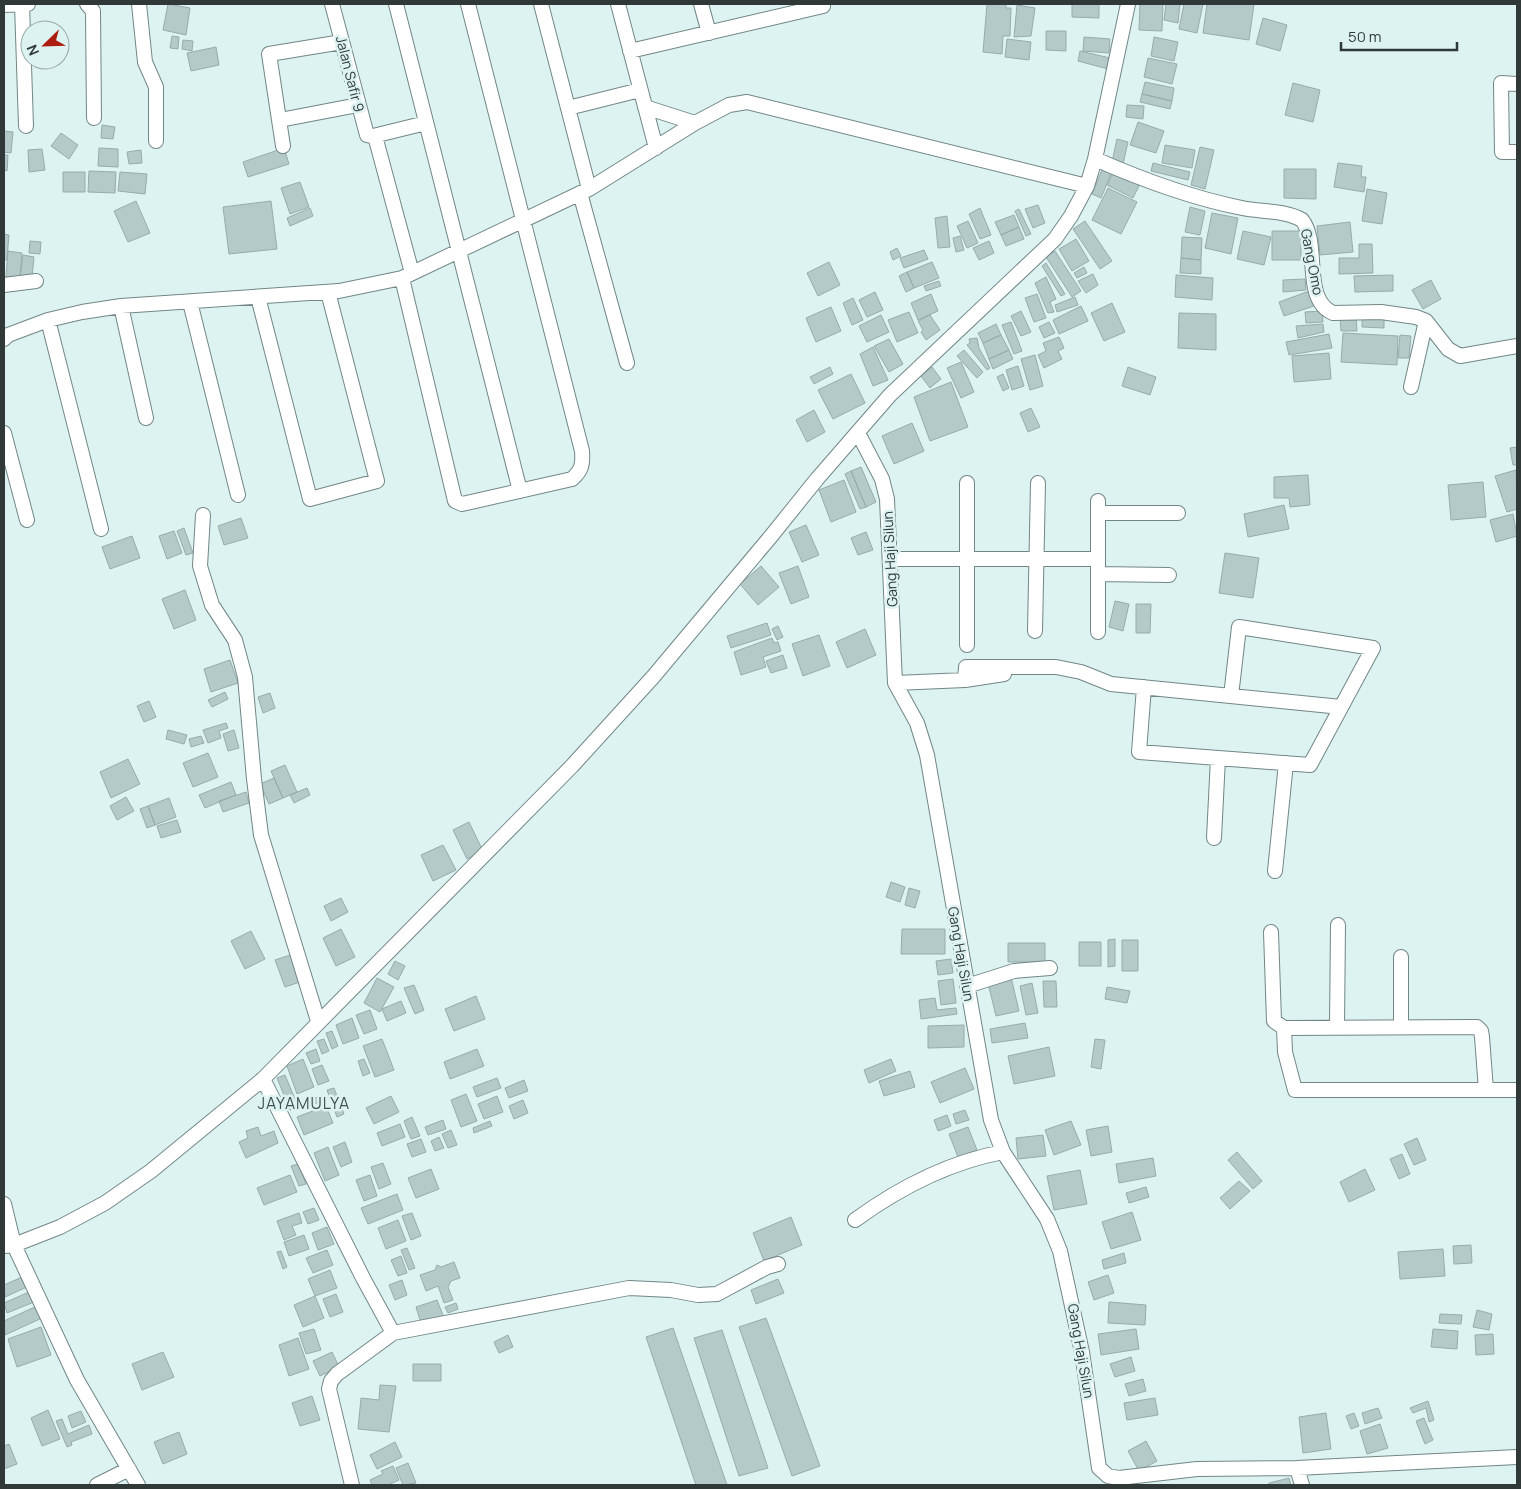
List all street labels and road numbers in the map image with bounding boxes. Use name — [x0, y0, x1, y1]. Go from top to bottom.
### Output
street label: Jalan Safir 9 — [332, 34, 369, 114]
street label: Gang Omo — [1297, 227, 1328, 297]
street label: Gang Haji Silun — [878, 511, 901, 607]
street label: Gang Haji Silun — [944, 905, 979, 1003]
street label: Gang Haji Silun — [1064, 1302, 1099, 1400]

